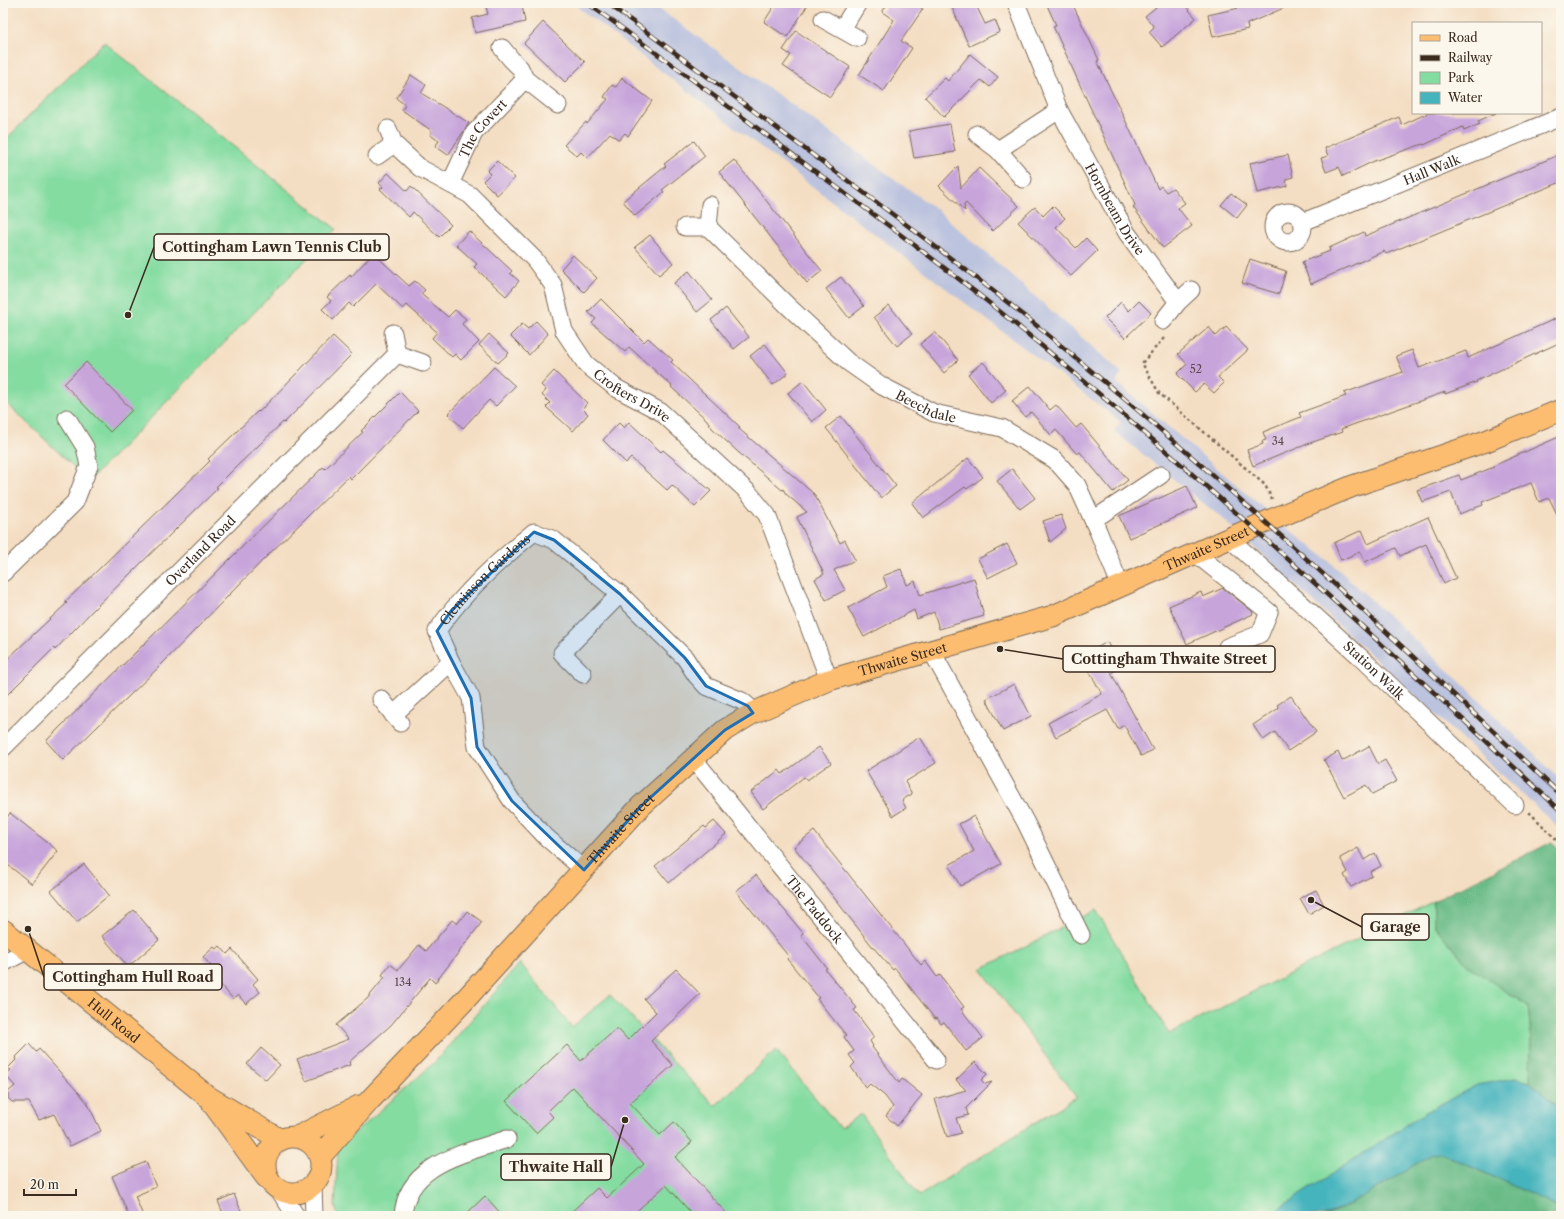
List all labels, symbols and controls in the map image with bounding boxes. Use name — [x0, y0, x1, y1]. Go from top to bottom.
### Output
legend — [1412, 22, 1542, 114]
text: Road — [1448, 30, 1478, 45]
text: Railway — [1448, 50, 1493, 65]
text: Park — [1448, 70, 1475, 85]
text: Water — [1447, 90, 1482, 105]
street label: The Covert — [455, 95, 510, 160]
street label: Hall Walk — [1401, 151, 1463, 188]
street label: Hornbeam Drive — [1082, 160, 1148, 258]
callout: Cottingham Lawn Tennis Club — [154, 234, 389, 260]
text: Cottingham Lawn Tennis Club — [162, 238, 382, 256]
house number: 52 — [1190, 362, 1202, 376]
street label: Crofters Drive — [590, 365, 674, 425]
street label: Beechdale — [893, 387, 958, 426]
house number: 34 — [1272, 434, 1284, 448]
street label: Overland Road — [162, 512, 239, 589]
street label: Thwaite Street — [1161, 523, 1251, 574]
street label: Cleminson Gardens — [436, 530, 533, 628]
street label: Station Walk — [1340, 638, 1409, 703]
street label: Thwaite Street — [857, 639, 949, 679]
callout: Cottingham Thwaite Street — [1063, 646, 1275, 672]
text: Cottingham Thwaite Street — [1071, 650, 1267, 668]
street label: Thwaite Street — [584, 790, 658, 868]
street label: The Paddock — [783, 872, 847, 947]
callout: Garage — [1362, 914, 1429, 940]
text: Garage — [1369, 918, 1421, 936]
callout: Cottingham Hull Road — [44, 964, 222, 990]
text: Cottingham Hull Road — [52, 968, 214, 986]
house number: 134 — [394, 975, 412, 989]
street label: Hull Road — [85, 994, 143, 1046]
callout: Thwaite Hall — [501, 1154, 611, 1180]
text: Thwaite Hall — [509, 1158, 603, 1176]
scale bar — [24, 1171, 76, 1197]
text: 20 m — [30, 1177, 59, 1192]

